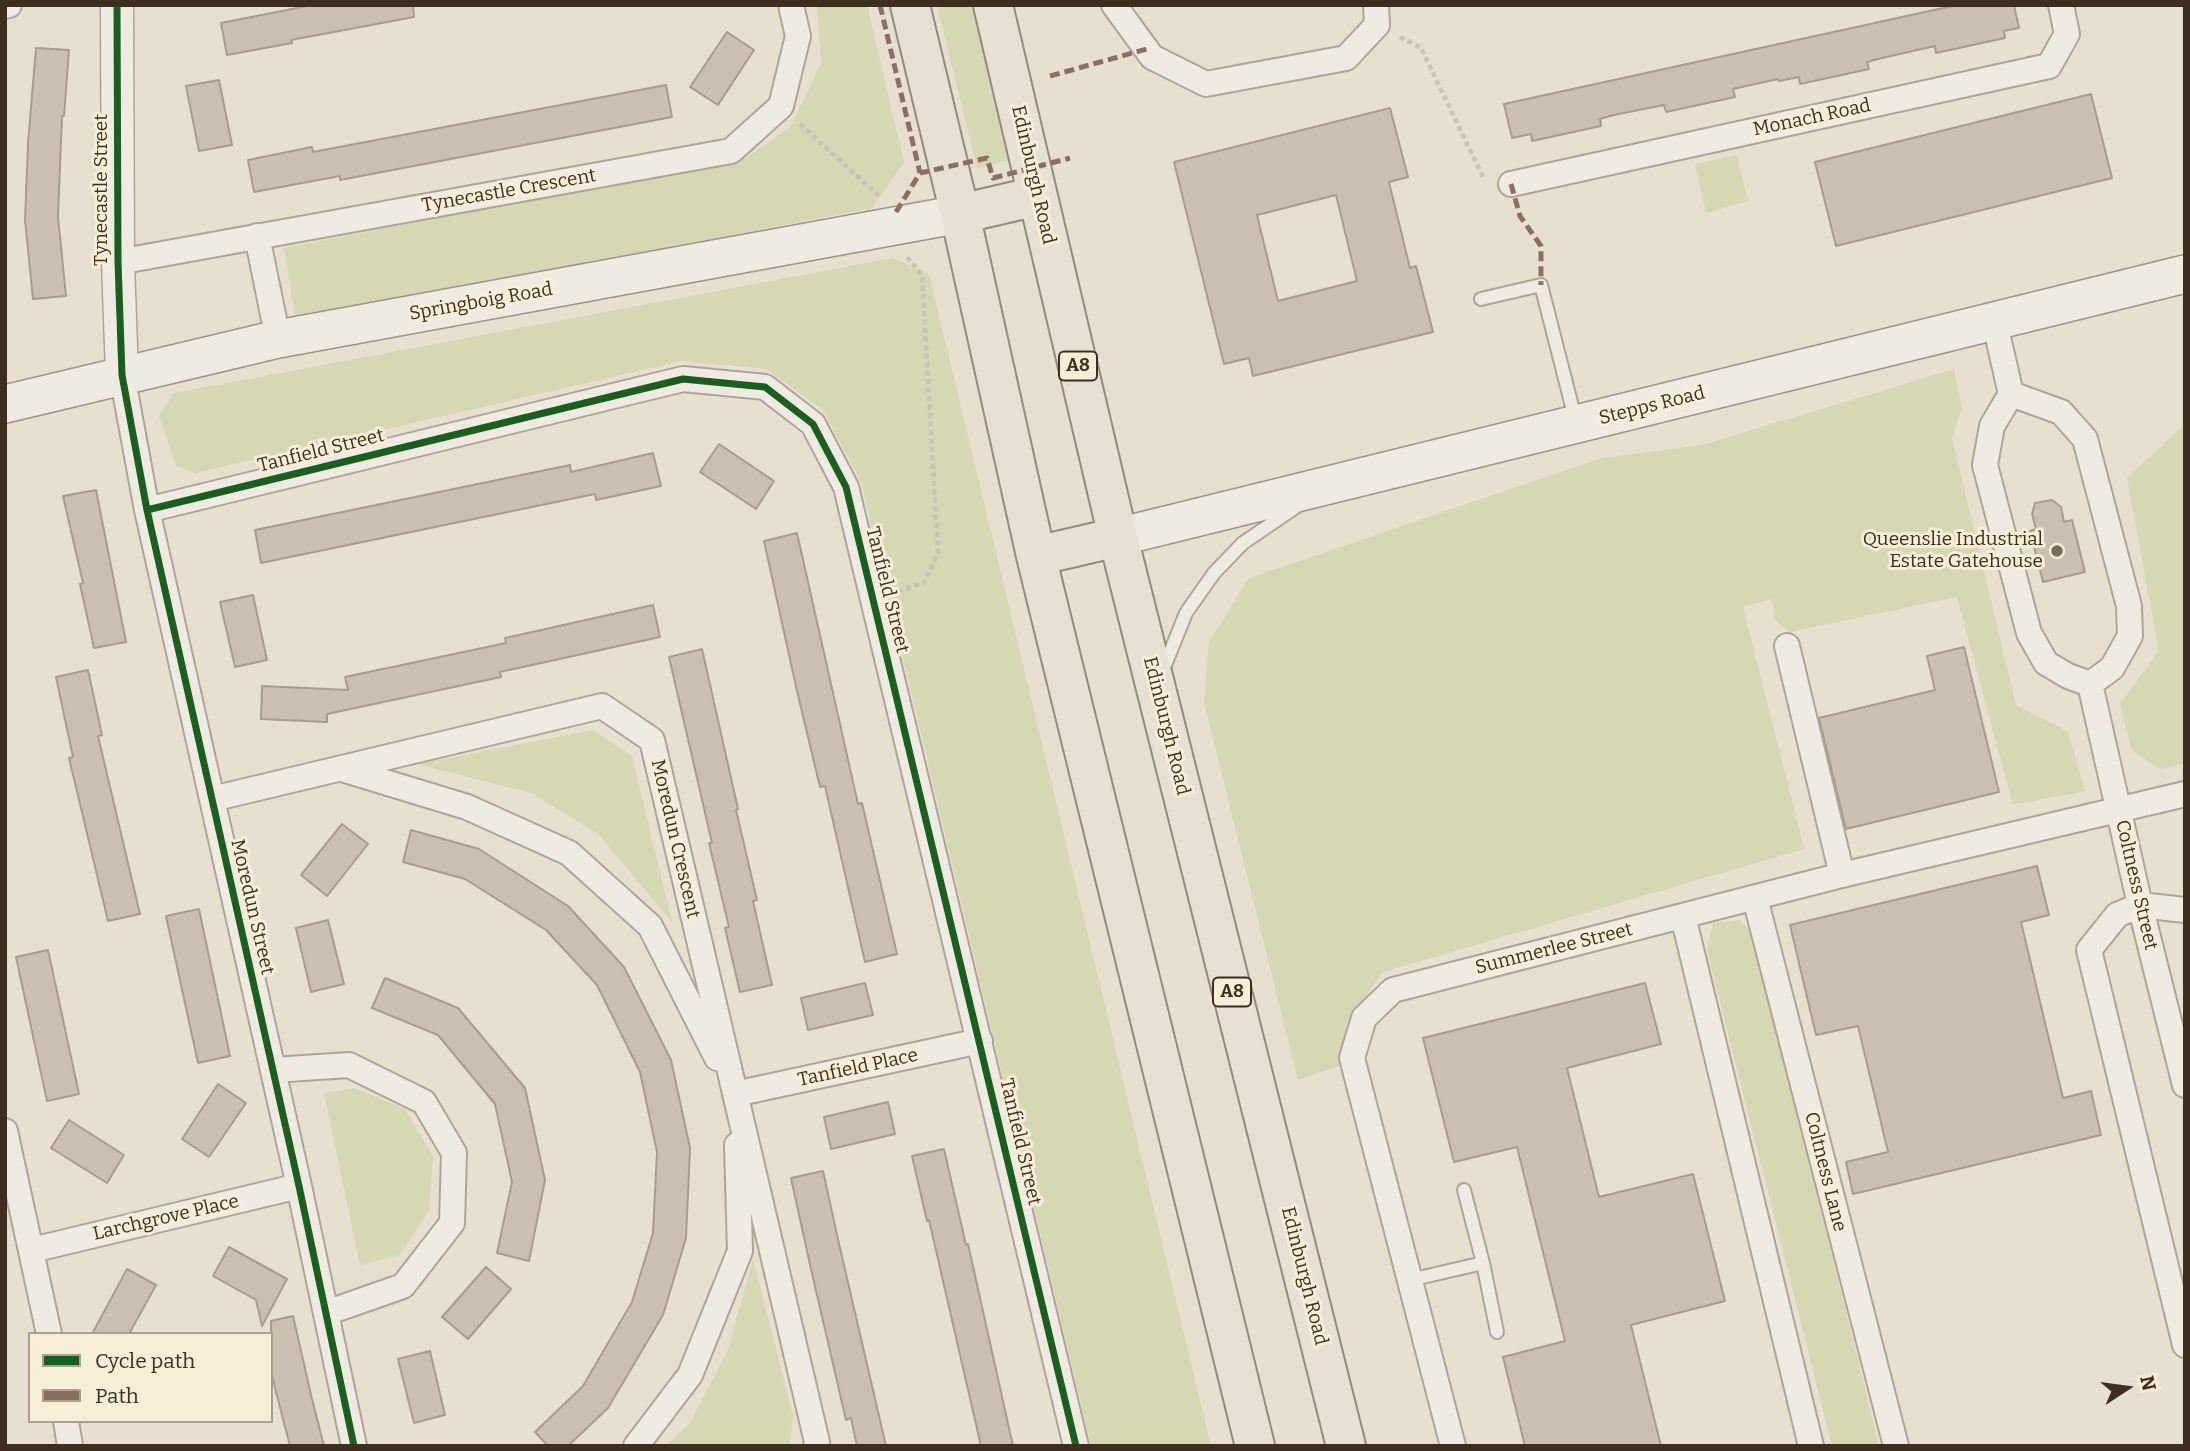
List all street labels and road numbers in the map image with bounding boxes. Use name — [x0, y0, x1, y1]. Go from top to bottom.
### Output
street label: Monach Road — [1751, 94, 1873, 142]
street label: Edinburgh Road — [1006, 103, 1060, 247]
street label: Tynecastle Street — [91, 114, 113, 266]
street label: Tynecastle Crescent — [420, 164, 598, 218]
street label: Springboig Road — [408, 278, 554, 326]
road number: A8 — [1059, 352, 1097, 380]
street label: Stepps Road — [1597, 382, 1707, 430]
street label: Tanfield Street — [255, 424, 387, 478]
street label: Tanfield Street — [860, 524, 914, 656]
street label: Edinburgh Road — [1138, 654, 1194, 798]
street label: Moredun Crescent — [646, 757, 704, 921]
street label: Coltness Street — [2110, 818, 2162, 952]
street label: Moredun Street — [225, 837, 279, 977]
street label: Summerlee Street — [1473, 918, 1635, 980]
road number: A8 — [1213, 978, 1251, 1007]
street label: Tanfield Place — [796, 1044, 920, 1092]
street label: Tanfield Street — [994, 1076, 1046, 1208]
street label: Coltness Lane — [1799, 1110, 1851, 1234]
street label: Larchgrove Place — [91, 1190, 241, 1246]
street label: Edinburgh Road — [1276, 1204, 1332, 1348]

